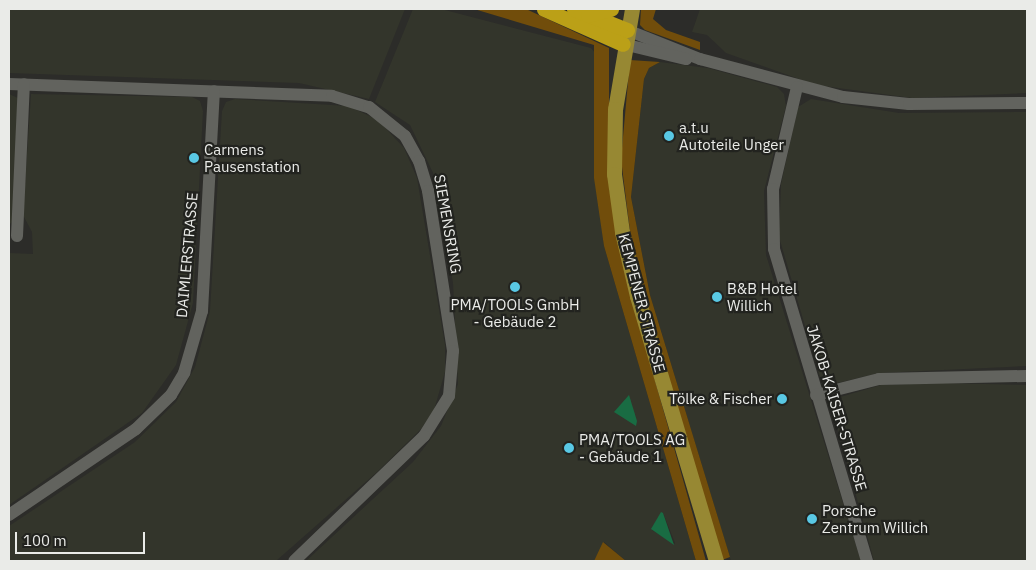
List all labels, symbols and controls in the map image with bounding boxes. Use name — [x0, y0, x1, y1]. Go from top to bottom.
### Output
place label: a.t.u Autoteile Unger — [679, 118, 784, 153]
marker: a.t.u Autoteile Unger — [663, 130, 675, 142]
place label: Carmens Pausenstation — [204, 140, 300, 175]
marker: Carmens Pausenstation — [188, 152, 200, 164]
street label: SIEMENSRING — [430, 173, 466, 275]
street label: DAIMLERSTRASSE — [173, 192, 201, 318]
street label: KEMPENER STRASSE — [615, 232, 669, 374]
place label: B&B Hotel Willich — [727, 279, 797, 314]
marker: PMA/TOOLS GmbH - Gebäude 2 — [509, 281, 521, 293]
marker: B&B Hotel Willich — [711, 291, 723, 303]
place label: PMA/TOOLS GmbH - Gebäude 2 — [450, 295, 580, 330]
street label: JAKOB-KAISER-STRASSE — [803, 323, 871, 493]
place label: Tölke & Fischer — [669, 390, 772, 408]
marker: Tölke & Fischer — [776, 393, 788, 405]
place label: PMA/TOOLS AG - Gebäude 1 — [579, 430, 685, 465]
marker: PMA/TOOLS AG - Gebäude 1 — [563, 442, 575, 454]
place label: Porsche Zentrum Willich — [822, 501, 928, 536]
marker: Porsche Zentrum Willich — [806, 513, 818, 525]
scale bar — [18, 522, 148, 554]
text: 100 m — [23, 531, 67, 550]

